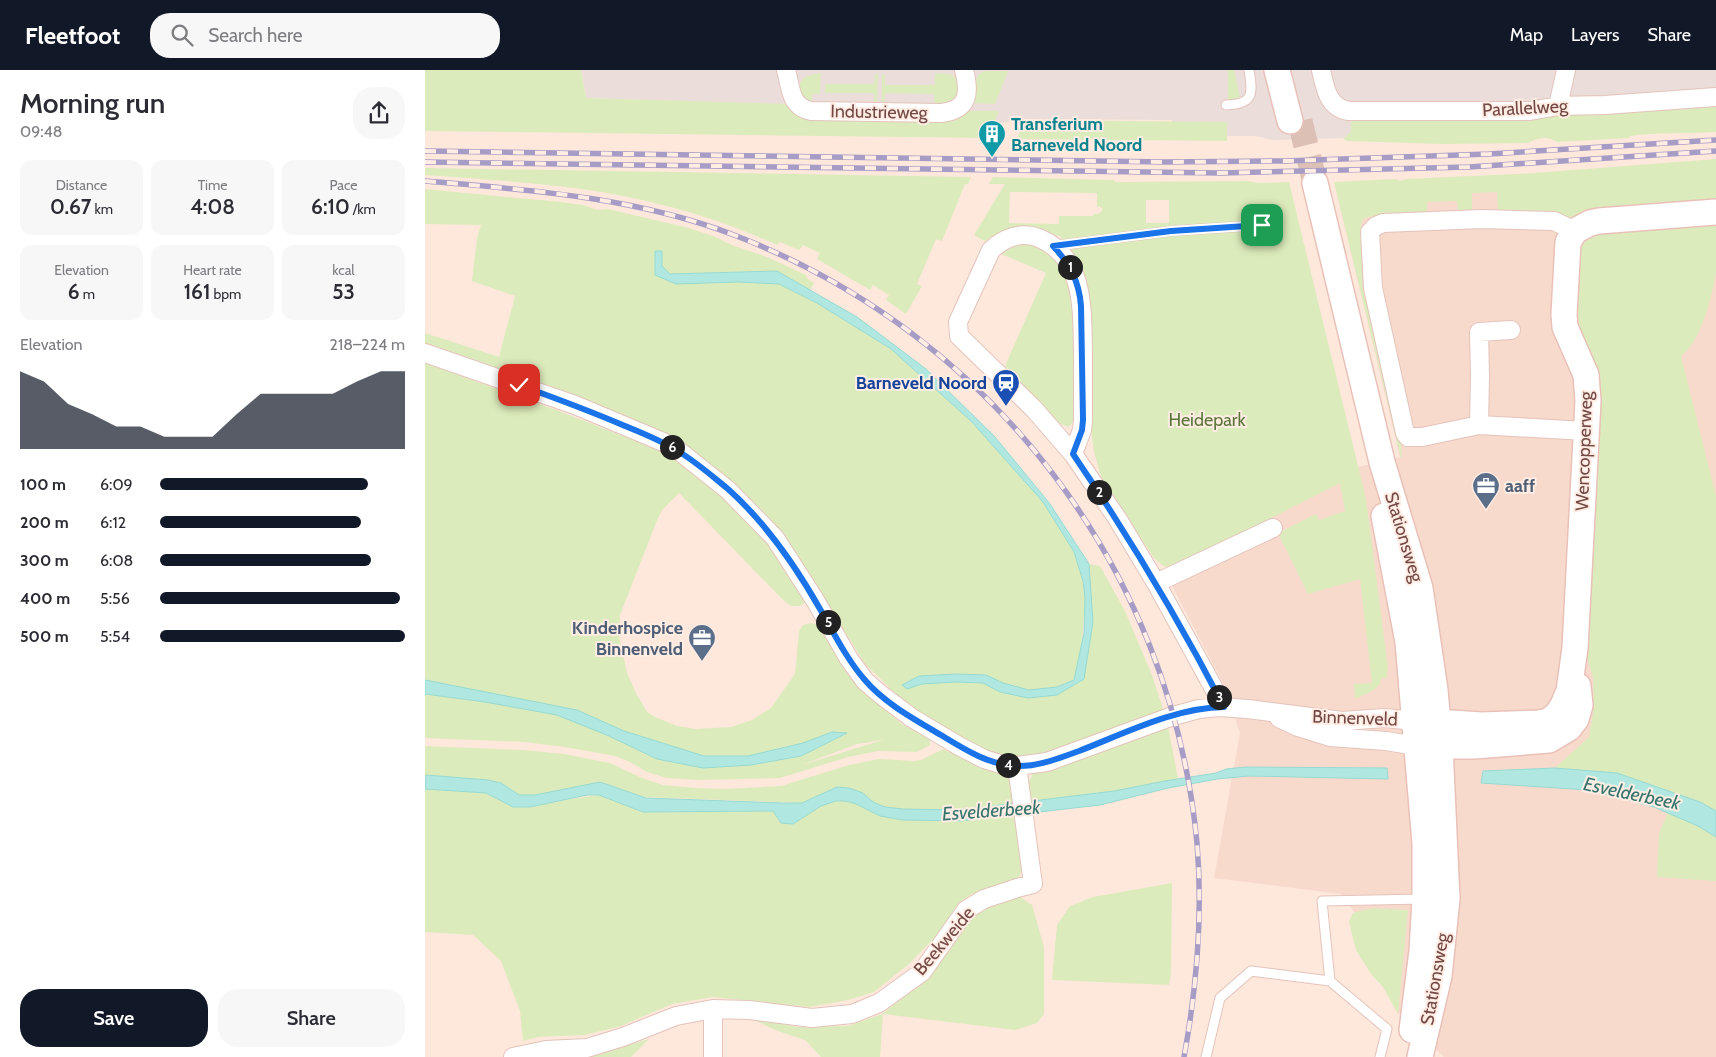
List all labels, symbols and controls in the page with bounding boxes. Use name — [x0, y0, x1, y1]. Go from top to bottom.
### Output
search box — [150, 13, 500, 58]
text: Fleetfoot — [25, 21, 120, 50]
icon: search — [168, 21, 196, 49]
text: Search here — [208, 24, 303, 47]
text: Map — [1510, 24, 1543, 46]
text: Layers — [1571, 24, 1620, 46]
text: Share — [1648, 24, 1691, 46]
text: Morning run — [20, 86, 165, 120]
button: share — [353, 87, 405, 139]
street label: Parallelweg — [1482, 95, 1569, 121]
street label: Industrieweg — [830, 100, 929, 124]
place label: Transferium Barneveld Noord — [1011, 113, 1142, 156]
building icon: Transferium Barneveld Noord — [977, 119, 1007, 158]
text: 09:48 — [20, 122, 63, 141]
text: Distance — [56, 176, 107, 194]
text: Time — [198, 176, 227, 194]
text: Pace — [330, 176, 357, 194]
text: 0.67 — [50, 194, 91, 219]
text: 4:08 — [190, 194, 235, 219]
text: 6:10 — [311, 194, 350, 219]
text: km — [91, 200, 113, 218]
text: /km — [350, 200, 376, 218]
pin — [1241, 204, 1283, 246]
icon: arrive — [1248, 211, 1276, 239]
pin: 1 — [1057, 254, 1083, 280]
text: 1 — [1068, 258, 1073, 276]
text: Elevation — [54, 261, 109, 279]
text: Heart rate — [183, 261, 242, 279]
text: kcal — [332, 261, 355, 279]
text: 6 — [68, 279, 80, 304]
text: 161 — [184, 279, 210, 304]
text: 53 — [332, 279, 355, 304]
text: m — [80, 285, 95, 303]
text: bpm — [210, 285, 241, 303]
text: Elevation — [20, 335, 83, 354]
text: 218–224 m — [330, 335, 405, 354]
pin — [498, 364, 540, 406]
station icon: Barneveld Noord — [991, 368, 1021, 407]
icon: check — [505, 371, 533, 399]
place label: Barneveld Noord — [856, 372, 987, 394]
street label: Wencopperweg — [1571, 390, 1597, 511]
park label: Heidepark — [1168, 409, 1246, 431]
pin: 6 — [659, 434, 685, 460]
text: 6 — [669, 438, 676, 456]
office icon: aaff — [1471, 471, 1501, 510]
text: 100 m — [20, 475, 66, 494]
text: 6:09 — [100, 475, 133, 494]
place label: aaff — [1505, 475, 1535, 497]
pin: 2 — [1087, 480, 1111, 504]
text: 2 — [1096, 483, 1103, 501]
street label: Stationsweg — [1380, 489, 1428, 586]
text: 200 m — [20, 513, 69, 532]
text: 6:12 — [100, 513, 126, 532]
text: 300 m — [20, 551, 69, 570]
text: 6:08 — [100, 551, 133, 570]
text: 400 m — [20, 589, 70, 608]
text: 5:56 — [100, 589, 130, 608]
pin: 5 — [815, 610, 841, 634]
text: 5 — [825, 613, 832, 631]
place label: Kinderhospice Binnenveld — [572, 617, 683, 660]
office icon: Kinderhospice Binnenveld — [687, 623, 717, 662]
text: 500 m — [20, 627, 69, 646]
text: 5:54 — [100, 627, 130, 646]
pin: 3 — [1207, 684, 1231, 710]
text: 3 — [1216, 688, 1223, 706]
street label: Binnenveld — [1312, 706, 1398, 730]
pin: 4 — [995, 752, 1021, 778]
text: 4 — [1004, 756, 1013, 774]
water label: Esvelderbeek — [1581, 772, 1683, 815]
water label: Esvelderbeek — [941, 796, 1042, 825]
street label: Beekweide — [909, 902, 979, 980]
street label: Stationsweg — [1416, 930, 1454, 1027]
button: Save — [20, 989, 208, 1047]
button: Share — [218, 989, 405, 1047]

